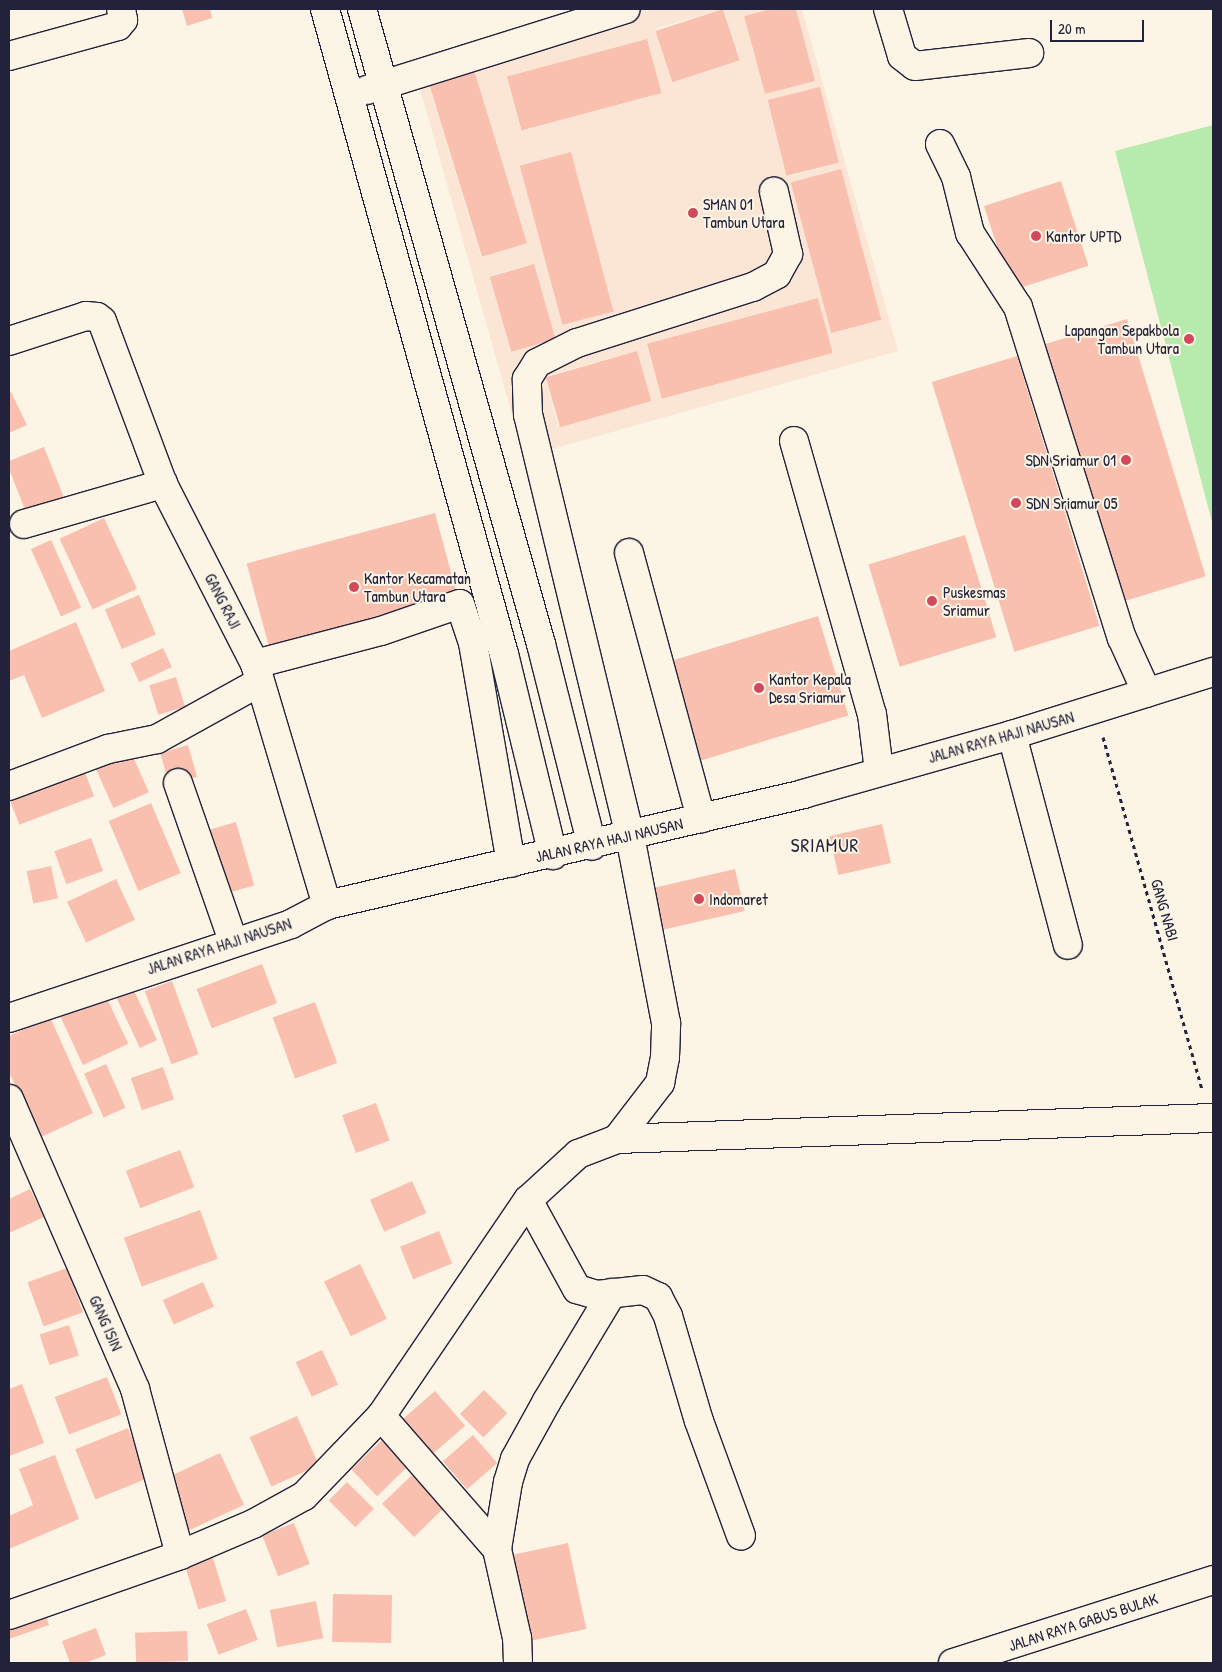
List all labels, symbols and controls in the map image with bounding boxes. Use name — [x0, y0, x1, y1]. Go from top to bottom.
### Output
scale bar — [1052, 10, 1146, 42]
text: 20 m — [1058, 18, 1085, 39]
place label: SMAN 01 Tambun Utara — [703, 194, 785, 232]
marker: SMAN 01 Tambun Utara — [687, 207, 699, 219]
place label: Kantor UPTD — [1046, 226, 1121, 246]
marker: Kantor UPTD — [1030, 230, 1042, 242]
place label: Lapangan Sepakbola Tambun Utara — [1065, 320, 1179, 358]
marker: Lapangan Sepakbola Tambun Utara — [1183, 333, 1195, 345]
place label: SDN Sriamur 01 — [1025, 450, 1116, 470]
marker: SDN Sriamur 01 — [1120, 454, 1132, 466]
place label: SDN Sriamur 05 — [1026, 493, 1118, 513]
marker: SDN Sriamur 05 — [1010, 497, 1022, 509]
place label: Kantor Kecamatan Tambun Utara — [364, 568, 471, 606]
street label: GANG RAJI — [201, 570, 245, 632]
marker: Kantor Kecamatan Tambun Utara — [348, 581, 360, 593]
place label: Puskesmas Sriamur — [943, 582, 1006, 620]
marker: Puskesmas Sriamur — [925, 594, 939, 608]
place label: Kantor Kepala Desa Sriamur — [769, 669, 851, 707]
marker: Kantor Kepala Desa Sriamur — [753, 682, 765, 694]
street label: JALAN RAYA HAJI NAUSAN — [926, 707, 1076, 767]
street label: JALAN RAYA HAJI NAUSAN — [533, 814, 685, 866]
district label: SRIAMUR — [790, 835, 860, 857]
street label: GANG NABI — [1147, 877, 1183, 943]
place label: Indomaret — [709, 889, 768, 909]
marker: Indomaret — [693, 893, 705, 905]
street label: JALAN RAYA HAJI NAUSAN — [144, 914, 294, 978]
street label: GANG ISIN — [85, 1292, 127, 1354]
street label: JALAN RAYA GABUS BULAK — [1006, 1589, 1160, 1655]

